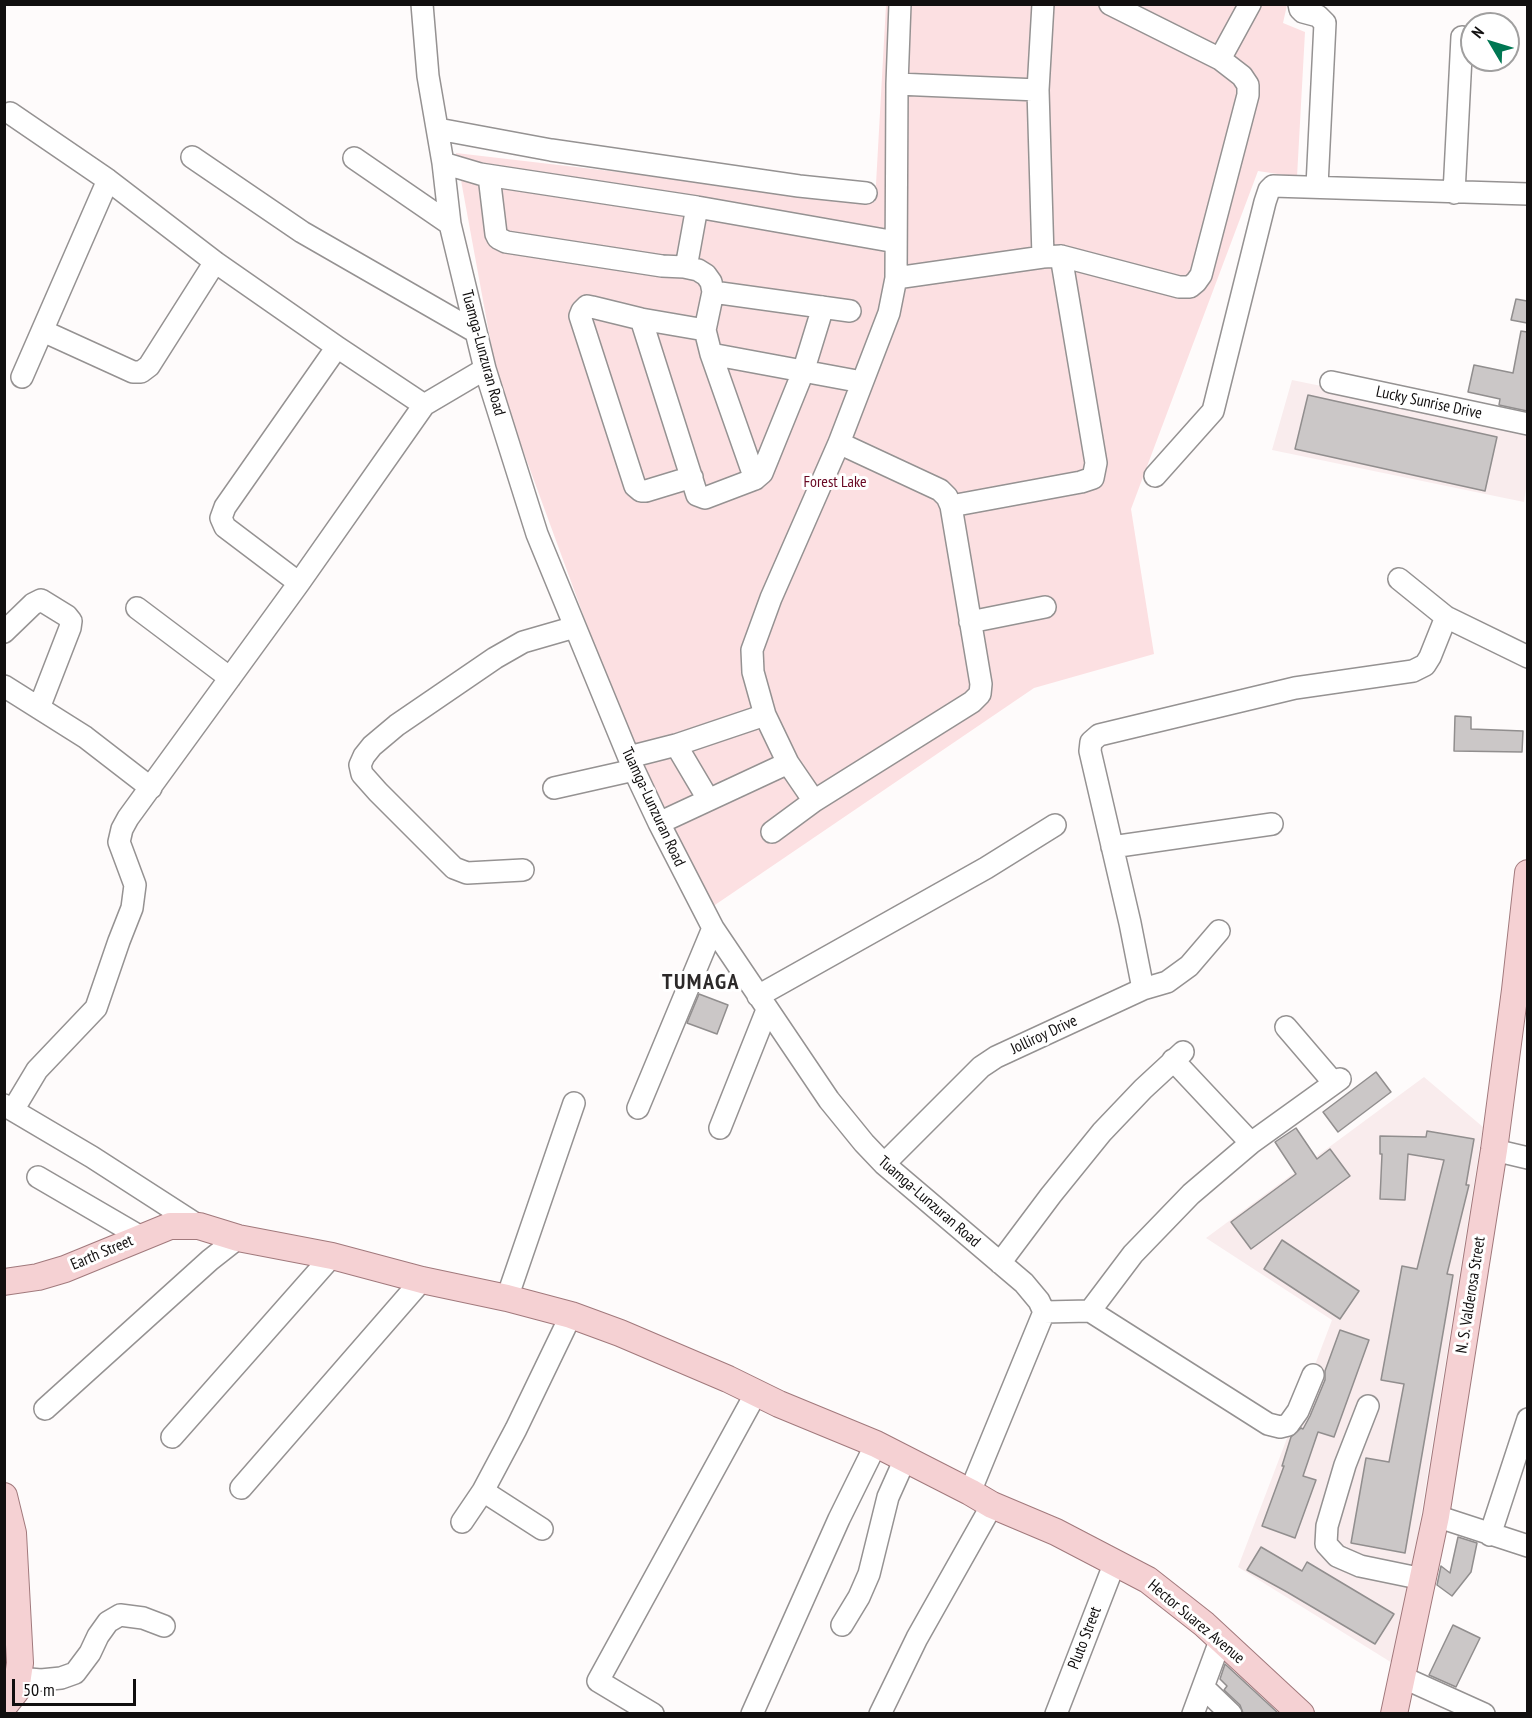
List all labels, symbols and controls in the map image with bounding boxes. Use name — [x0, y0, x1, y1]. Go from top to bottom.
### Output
north arrow — [1460, 12, 1520, 72]
text: N — [1467, 23, 1488, 42]
street label: Tuamga-Lunzuran Road — [457, 288, 509, 418]
street label: Lucky Sunrise Drive — [1374, 382, 1484, 424]
park label: Forest Lake — [803, 472, 867, 492]
street label: Tuamga-Lunzuran Road — [617, 744, 689, 870]
district label: TUMAGA — [662, 970, 740, 996]
street label: Jolliroy Drive — [1008, 1011, 1080, 1059]
street label: Tuamga-Lunzuran Road — [874, 1152, 984, 1252]
street label: Earth Street — [68, 1231, 136, 1275]
street label: N. S. Valderosa Street — [1452, 1235, 1490, 1355]
street label: Hector Suarez Avenue — [1144, 1576, 1248, 1668]
street label: Pluto Street — [1064, 1604, 1106, 1672]
scale bar — [15, 1667, 140, 1705]
text: 50 m — [23, 1678, 55, 1701]

